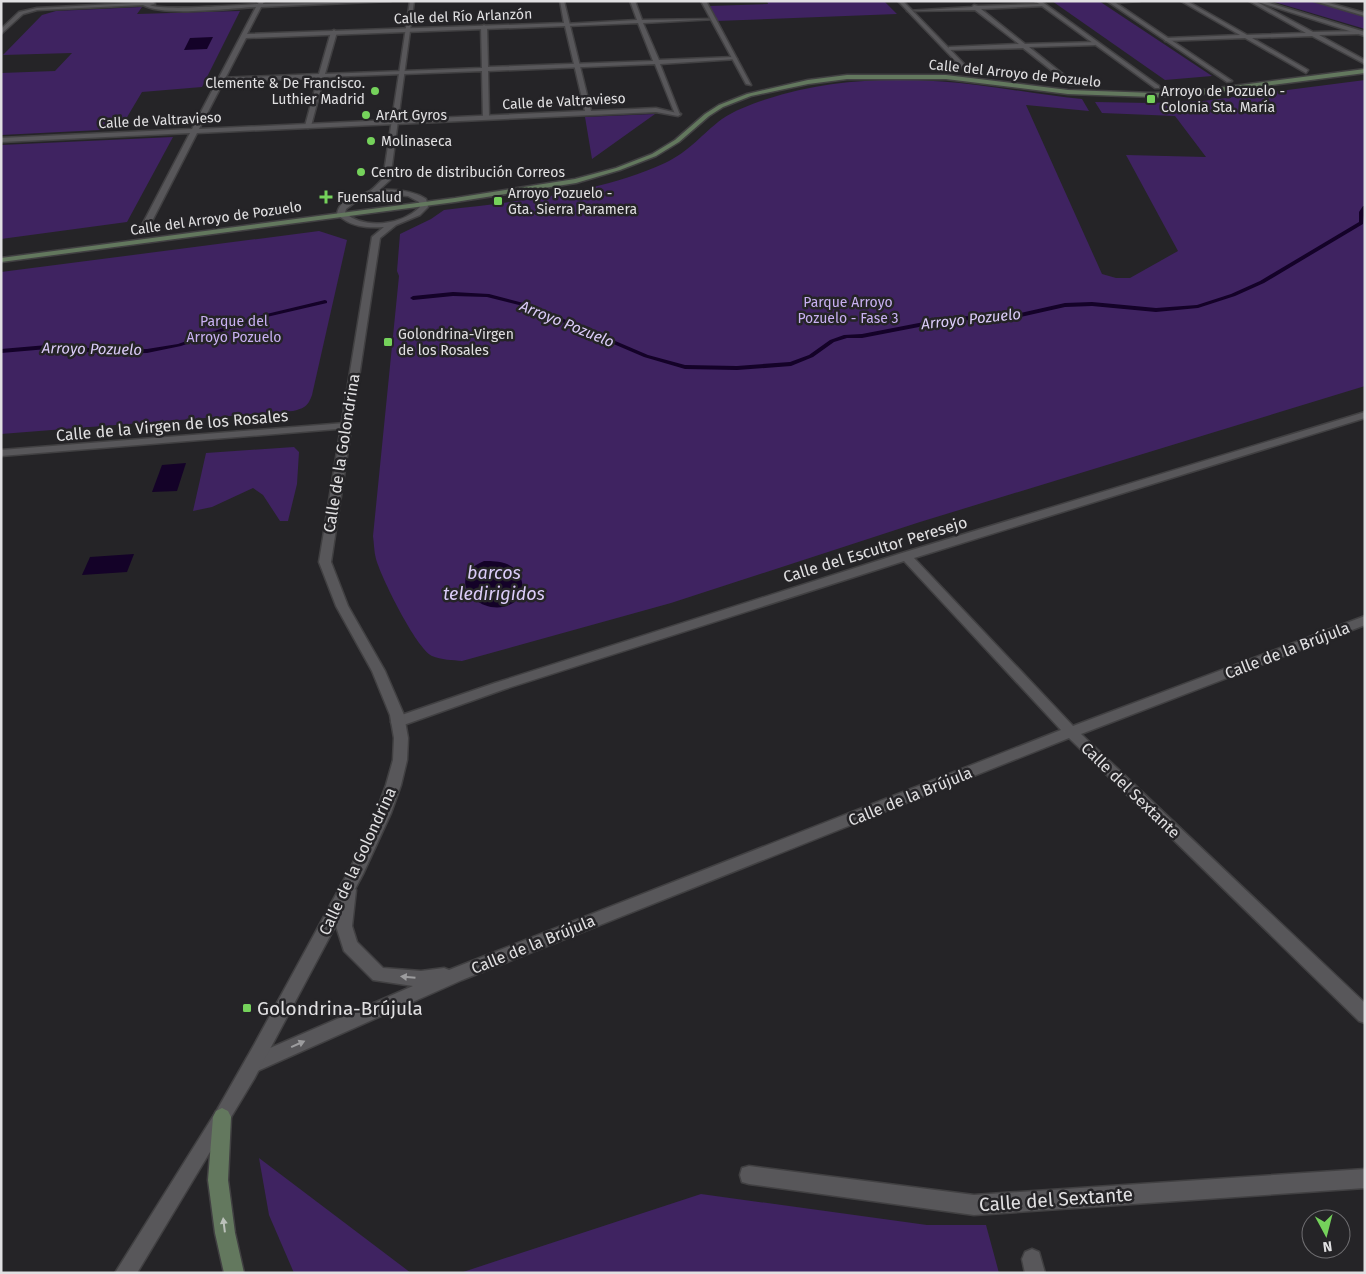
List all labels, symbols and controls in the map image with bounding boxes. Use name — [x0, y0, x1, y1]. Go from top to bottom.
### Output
street label: Calle del Río Arlanzón — [394, 6, 532, 27]
street label: Calle del Arroyo de Pozuelo — [928, 56, 1102, 91]
place label: Clemente & De Francisco. Luthier Madrid — [205, 75, 365, 108]
place label: Arroyo de Pozuelo - Colonia Sta. María — [1161, 83, 1285, 116]
marker: Clemente & De Francisco. Luthier Madrid — [369, 85, 381, 97]
street label: Calle de Valtravieso — [502, 90, 626, 113]
marker: Arroyo de Pozuelo - Colonia Sta. María — [1145, 93, 1157, 105]
place label: ArArt Gyros — [376, 107, 447, 124]
street label: Calle de Valtravieso — [98, 109, 222, 132]
marker: ArArt Gyros — [360, 109, 372, 121]
place label: Molinaseca — [381, 133, 452, 150]
marker: Molinaseca — [365, 135, 377, 147]
place label: Centro de distribución Correos — [371, 164, 565, 181]
marker: Centro de distribución Correos — [355, 166, 367, 178]
place label: Arroyo Pozuelo - Gta. Sierra Paramera — [508, 185, 637, 218]
place label: Fuensalud — [337, 189, 402, 206]
marker: Fuensalud — [319, 190, 333, 204]
marker: Arroyo Pozuelo - Gta. Sierra Paramera — [492, 195, 504, 207]
street label: Calle del Arroyo de Pozuelo — [129, 198, 303, 239]
park label: Parque Arroyo Pozuelo - Fase 3 — [797, 294, 899, 327]
water label: Arroyo Pozuelo — [516, 297, 617, 351]
water label: Arroyo Pozuelo — [919, 305, 1022, 333]
park label: Parque del Arroyo Pozuelo — [186, 313, 282, 346]
place label: Golondrina-Virgen de los Rosales — [398, 326, 514, 359]
marker: Golondrina-Virgen de los Rosales — [382, 336, 394, 348]
water label: Arroyo Pozuelo — [41, 339, 142, 359]
street label: Calle de la Golondrina — [320, 372, 363, 534]
street label: Calle de la Virgen de los Rosales — [55, 406, 289, 445]
street label: Calle del Escultor Peresejo — [781, 512, 970, 587]
water label: barcos teledirigidos — [443, 562, 545, 605]
street label: Calle de la Brújula — [1222, 618, 1352, 683]
street label: Calle del Sextante — [1077, 738, 1184, 842]
street label: Calle de la Brújula — [845, 763, 975, 830]
street label: Calle de la Golondrina — [315, 784, 400, 938]
street label: Calle de la Brújula — [468, 911, 598, 978]
one-way arrow — [399, 973, 415, 981]
place label: Golondrina-Brújula — [257, 997, 423, 1020]
marker: Golondrina-Brújula — [241, 1002, 253, 1014]
one-way arrow — [291, 1040, 305, 1048]
street label: Calle del Sextante — [978, 1183, 1134, 1216]
north arrow — [1301, 1209, 1351, 1259]
one-way arrow — [220, 1217, 228, 1233]
text: N — [1322, 1237, 1333, 1255]

